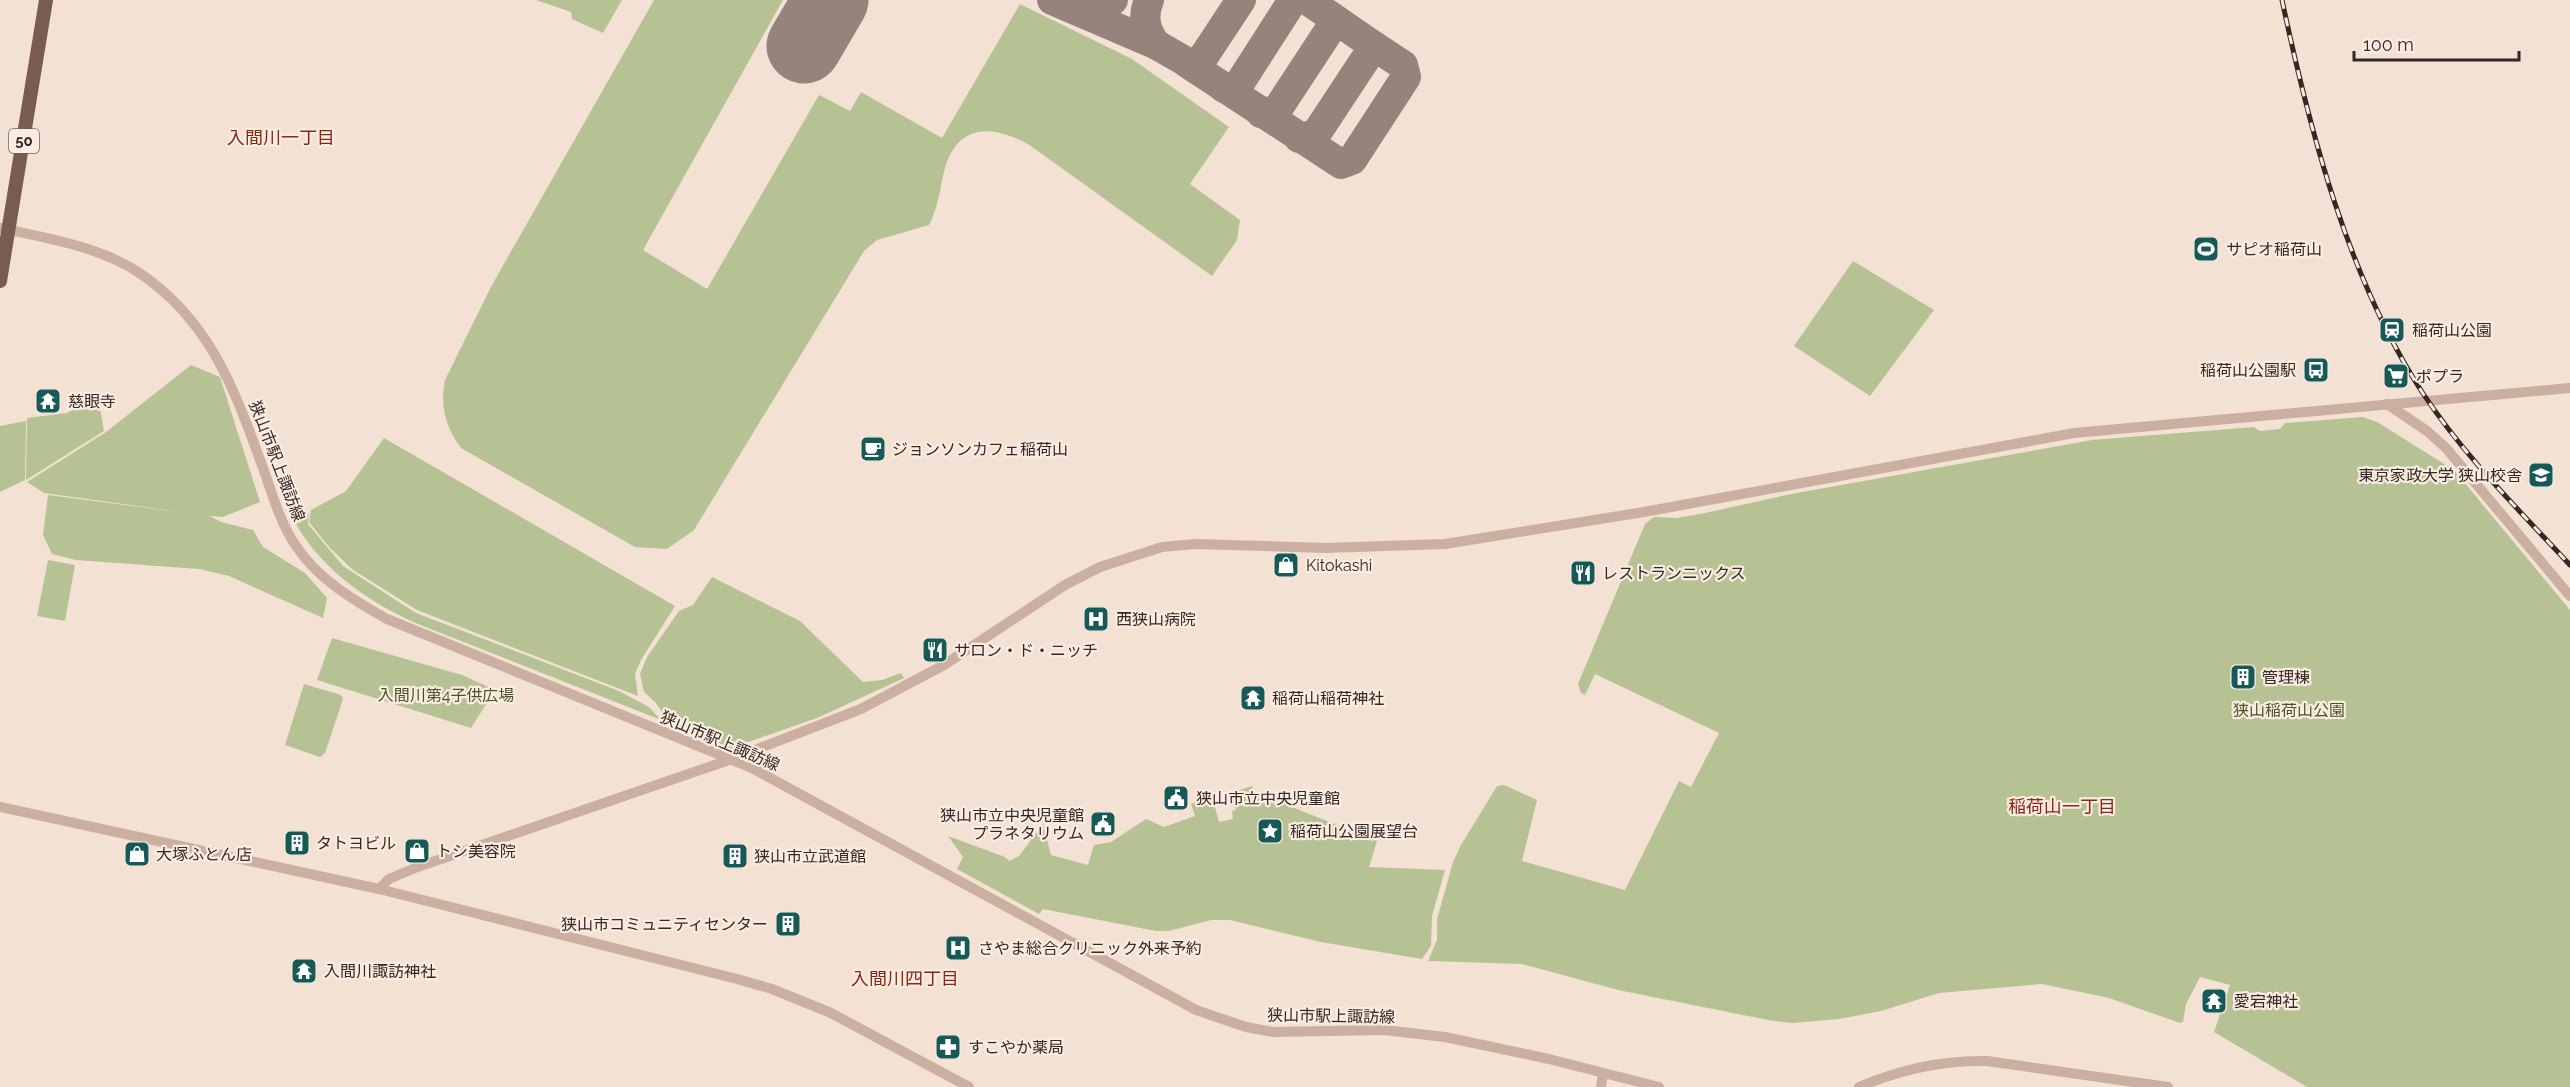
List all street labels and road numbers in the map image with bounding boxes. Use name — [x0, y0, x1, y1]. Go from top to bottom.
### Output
road number: 50 — [9, 129, 39, 153]
street label: 狭山市駅上諏訪線 — [245, 398, 309, 524]
street label: 狭山市駅上諏訪線 — [657, 707, 783, 775]
street label: 狭山市駅上諏訪線 — [1267, 1005, 1395, 1027]

